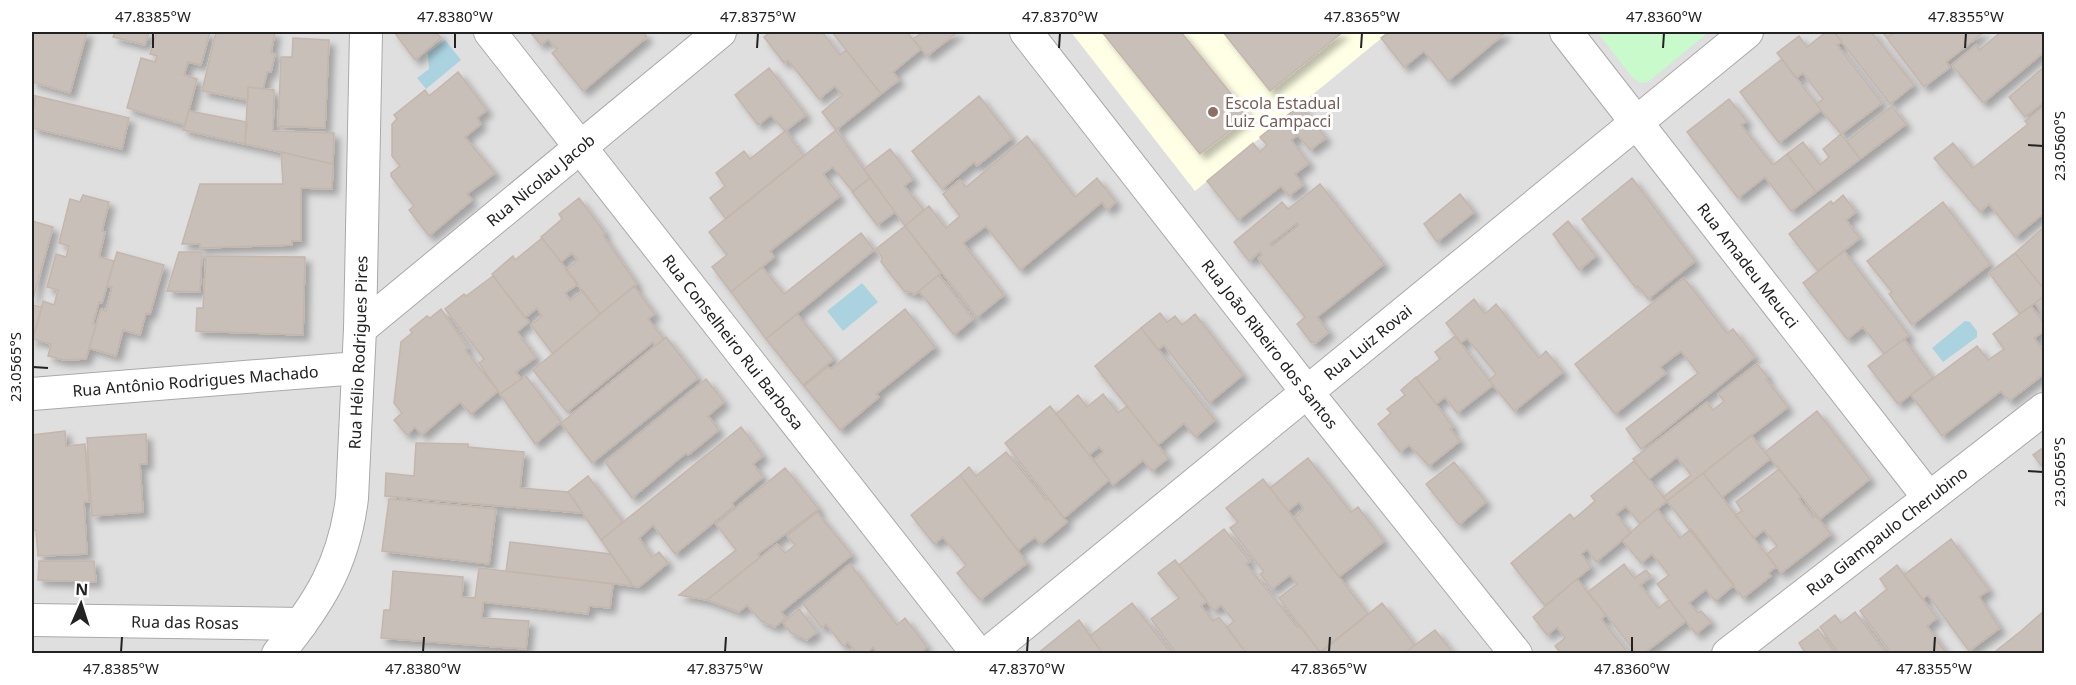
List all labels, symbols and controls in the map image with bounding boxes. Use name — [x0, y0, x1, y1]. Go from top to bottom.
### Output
text: 47.8385°W — [115, 6, 191, 26]
text: 47.8380°W — [417, 6, 493, 26]
text: 47.8375°W — [720, 6, 796, 26]
text: 47.8370°W — [1022, 6, 1098, 26]
text: 47.8365°W — [1324, 6, 1400, 26]
text: 47.8360°W — [1626, 6, 1702, 26]
text: 47.8355°W — [1928, 6, 2004, 26]
place label: Escola Estadual Luiz Campacci — [1225, 92, 1340, 132]
marker: Escola Estadual Luiz Campacci — [1206, 105, 1220, 119]
text: 23.0560°S — [2049, 111, 2069, 181]
street label: Rua Nicolau Jacob — [482, 129, 599, 231]
street label: Rua Amadeu Meucci — [1692, 198, 1804, 333]
street label: Rua Conselheiro Rui Barbosa — [658, 250, 809, 434]
street label: Rua João Ribeiro dos Santos — [1197, 255, 1343, 433]
street label: Rua Hélio Rodrigues Pires — [343, 256, 372, 450]
street label: Rua Luiz Rovai — [1319, 300, 1416, 385]
text: 23.0565°S — [5, 332, 25, 402]
street label: Rua Antônio Rodrigues Machado — [72, 360, 319, 402]
text: 23.0565°S — [2049, 437, 2069, 507]
street label: Rua Giampaulo Cherubino — [1802, 461, 1972, 600]
north arrow — [51, 574, 111, 634]
text: N — [75, 578, 89, 600]
street label: Rua das Rosas — [131, 610, 239, 634]
text: 47.8385°W — [83, 658, 159, 678]
text: 47.8380°W — [385, 658, 461, 678]
text: 47.8375°W — [687, 658, 763, 678]
text: 47.8370°W — [989, 658, 1065, 678]
text: 47.8365°W — [1291, 658, 1367, 678]
text: 47.8360°W — [1594, 658, 1670, 678]
text: 47.8355°W — [1896, 658, 1972, 678]

